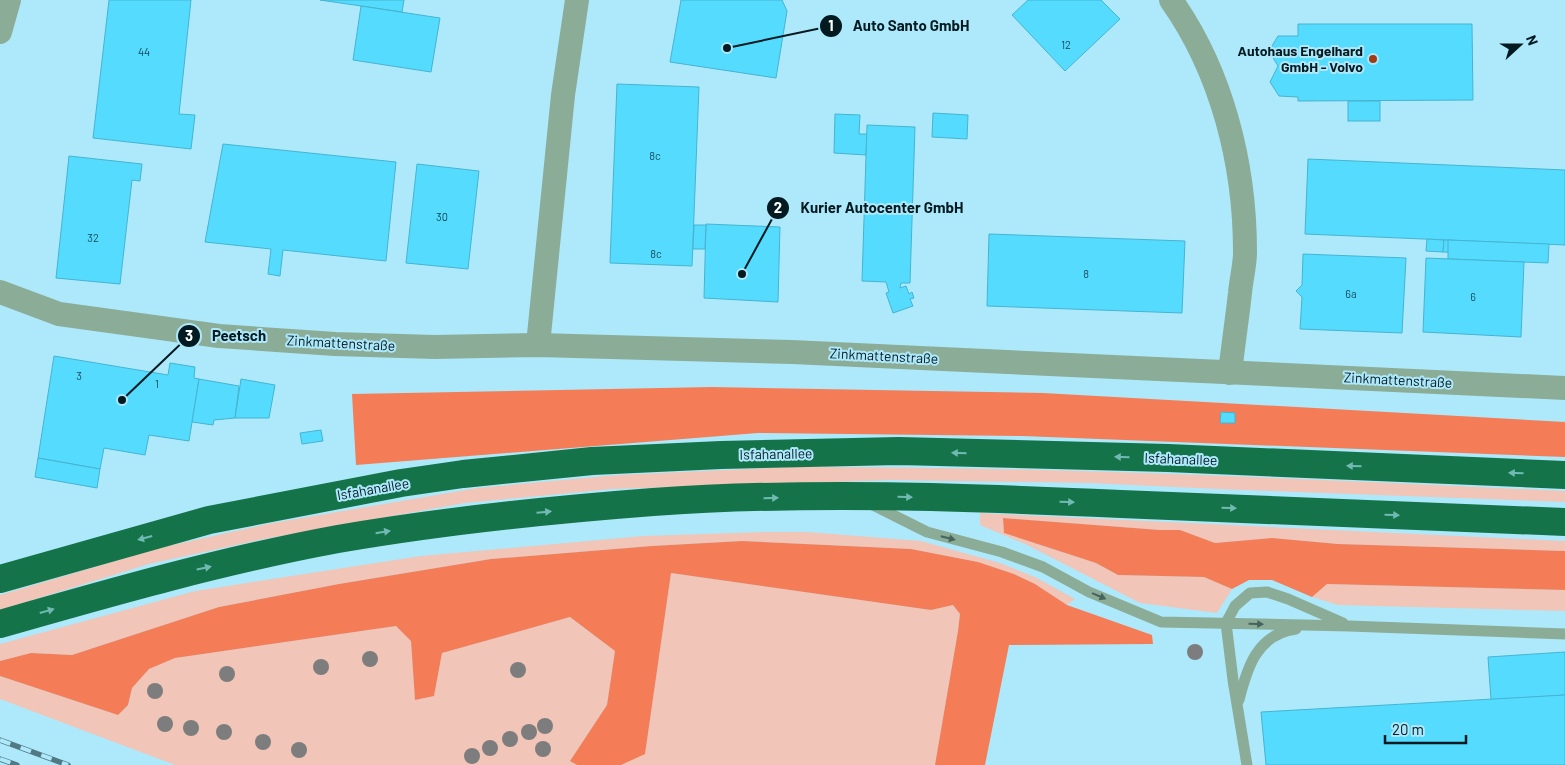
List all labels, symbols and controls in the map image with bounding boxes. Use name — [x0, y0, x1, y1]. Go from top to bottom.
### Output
callout: Auto Santo GmbH — [818, 11, 980, 41]
text: 1 — [828, 16, 834, 34]
text: Auto Santo GmbH — [853, 16, 969, 34]
north arrow — [1495, 20, 1545, 70]
text: N — [1523, 33, 1542, 48]
house number: 12 — [1061, 38, 1071, 51]
place label: Autohaus Engelhard GmbH - Volvo — [1238, 42, 1363, 75]
house number: 44 — [138, 45, 150, 58]
marker: Autohaus Engelhard GmbH - Volvo — [1367, 53, 1379, 65]
house number: 8c — [649, 149, 661, 162]
callout: Kurier Autocenter GmbH — [766, 193, 973, 223]
text: 2 — [774, 198, 782, 216]
text: Kurier Autocenter GmbH — [801, 198, 963, 216]
house number: 30 — [436, 210, 448, 223]
house number: 32 — [87, 231, 99, 244]
house number: 8c — [650, 247, 662, 260]
house number: 8 — [1083, 267, 1089, 280]
house number: 6a — [1345, 287, 1357, 300]
house number: 6 — [1470, 290, 1476, 303]
callout: Peetsch — [176, 321, 276, 351]
text: 3 — [185, 326, 193, 344]
text: Peetsch — [212, 326, 266, 344]
street label: Zinkmattenstraße — [286, 331, 396, 354]
street label: Zinkmattenstraße — [829, 344, 939, 367]
street label: Zinkmattenstraße — [1343, 368, 1453, 391]
house number: 3 — [76, 369, 82, 382]
house number: 1 — [155, 377, 159, 390]
street label: Isfahanallee — [739, 444, 813, 463]
one-way arrow — [951, 449, 967, 457]
street label: Isfahanallee — [1144, 449, 1218, 468]
one-way arrow — [1113, 453, 1129, 461]
one-way arrow — [1346, 462, 1362, 470]
one-way arrow — [1508, 469, 1524, 477]
street label: Isfahanallee — [335, 474, 410, 503]
one-way arrow — [897, 493, 913, 501]
one-way arrow — [764, 494, 780, 502]
one-way arrow — [1059, 498, 1075, 506]
one-way arrow — [1222, 504, 1238, 512]
one-way arrow — [536, 508, 552, 516]
one-way arrow — [1384, 511, 1400, 519]
one-way arrow — [375, 528, 391, 536]
one-way arrow — [137, 534, 152, 542]
one-way arrow — [940, 534, 955, 542]
one-way arrow — [196, 564, 212, 572]
one-way arrow — [1092, 593, 1106, 601]
one-way arrow — [39, 606, 54, 614]
one-way arrow — [1248, 620, 1264, 628]
scale bar — [1385, 712, 1466, 744]
text: 20 m — [1392, 720, 1424, 738]

